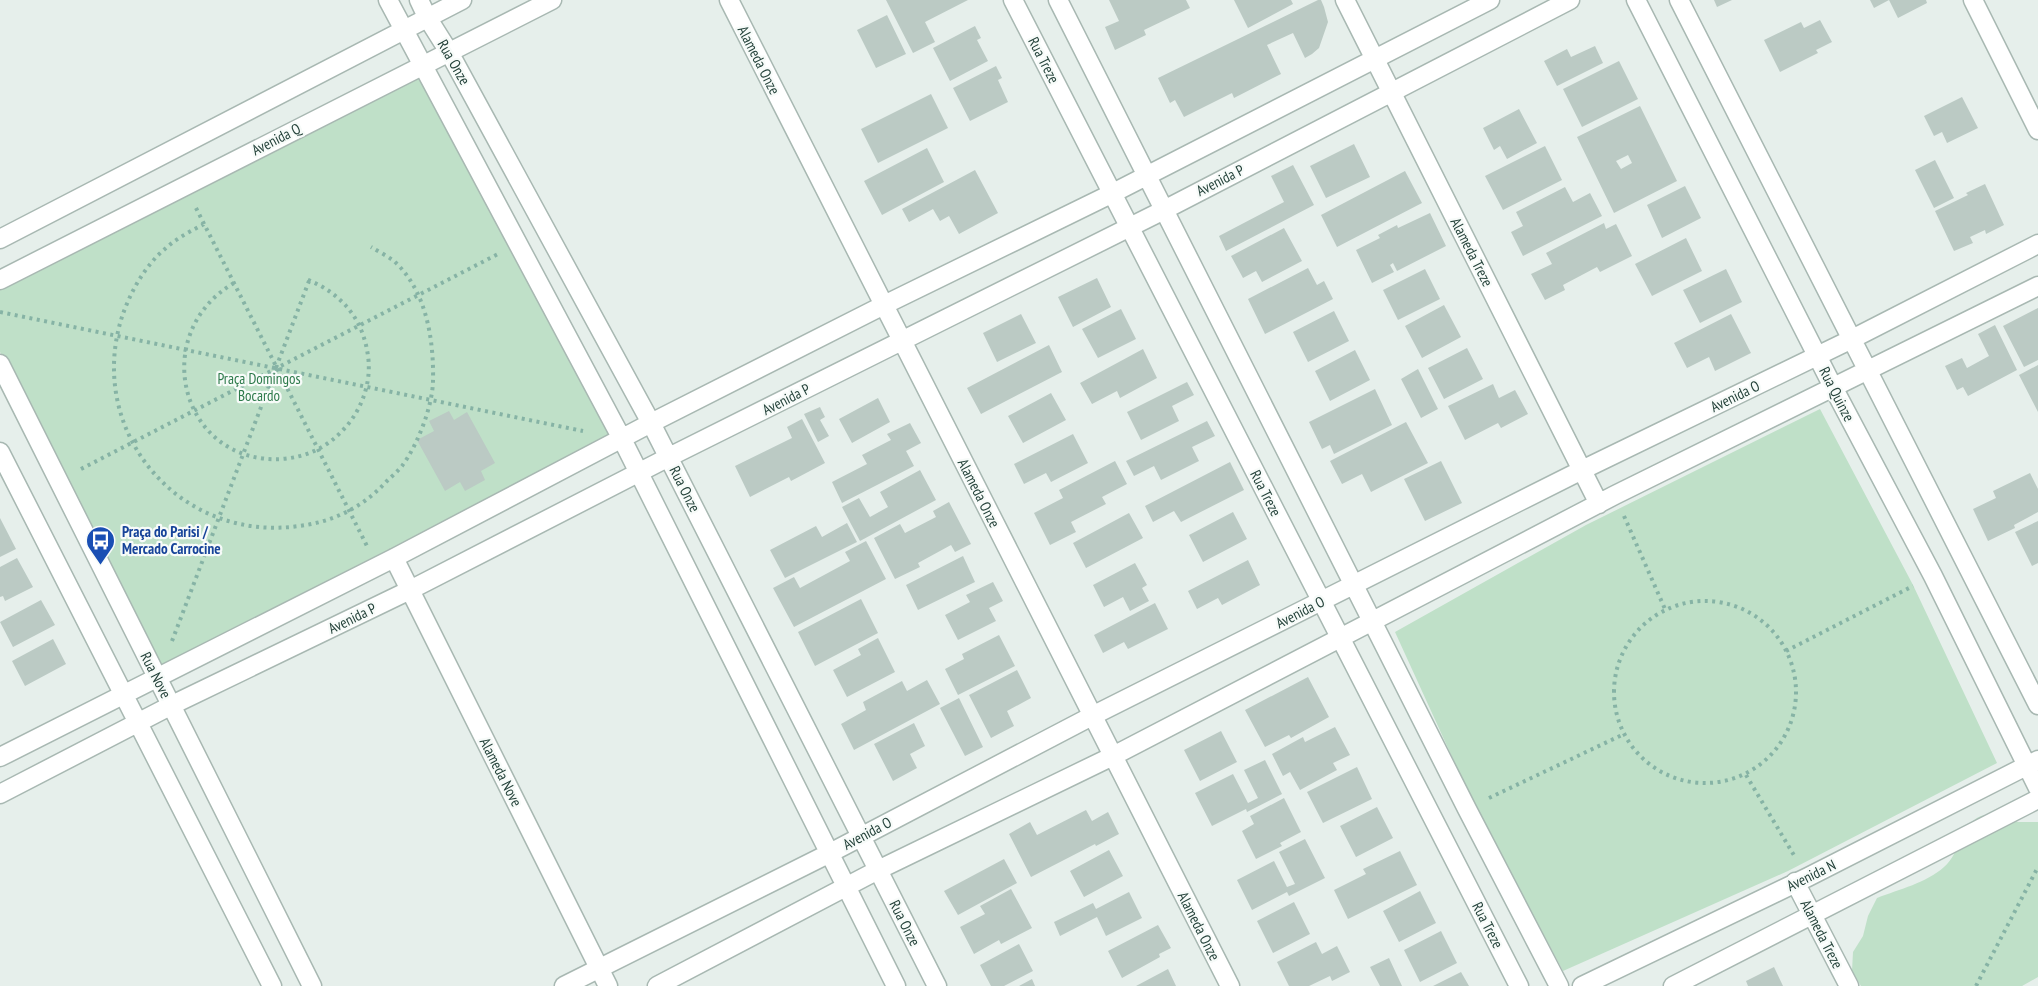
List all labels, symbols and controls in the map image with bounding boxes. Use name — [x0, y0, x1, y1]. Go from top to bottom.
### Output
street label: Alameda Onze — [734, 23, 784, 97]
street label: Rua Treze — [1024, 34, 1064, 86]
street label: Rua Onze — [433, 36, 475, 88]
street label: Avenida Q — [248, 118, 304, 159]
street label: Avenida P — [1193, 160, 1247, 200]
street label: Alameda Treze — [1447, 214, 1497, 290]
street label: Rua Quinze — [1815, 363, 1859, 425]
park label: Praça Domingos Bocardo — [218, 369, 300, 405]
street label: Avenida O — [1707, 376, 1763, 416]
street label: Avenida P — [759, 379, 813, 419]
street label: Alameda Onze — [954, 456, 1004, 530]
street label: Rua Onze — [665, 463, 705, 515]
street label: Rua Treze — [1246, 467, 1286, 519]
place label: Praça do Parisi / Mercado Carrocine — [122, 522, 221, 558]
bus stop icon: Praça do Parisi / Mercado Carrocine — [85, 524, 117, 566]
street label: Avenida O — [1272, 592, 1328, 632]
street label: Avenida P — [325, 598, 379, 638]
street label: Rua Nove — [136, 649, 176, 701]
street label: Alameda Nove — [476, 734, 526, 810]
street label: Avenida O — [839, 812, 895, 854]
street label: Avenida N — [1783, 855, 1839, 895]
street label: Alameda Onze — [1174, 889, 1224, 963]
street label: Alameda Treze — [1797, 896, 1847, 972]
street label: Rua Onze — [885, 897, 925, 949]
street label: Rua Treze — [1468, 899, 1508, 951]

